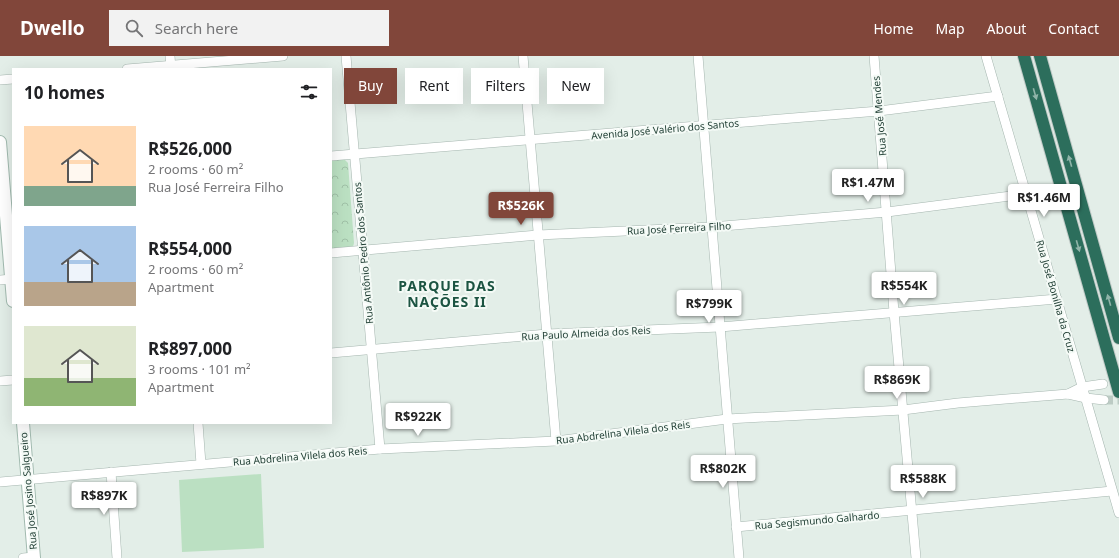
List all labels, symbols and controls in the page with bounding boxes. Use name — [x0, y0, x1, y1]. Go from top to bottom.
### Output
search box — [109, 10, 389, 46]
text: Dwello — [20, 15, 85, 41]
icon: search — [123, 17, 145, 39]
text: Search here — [155, 18, 238, 38]
text: Home — [874, 19, 913, 38]
text: Map — [935, 19, 965, 38]
text: About — [987, 19, 1026, 38]
text: Contact — [1048, 19, 1099, 38]
chip: Buy — [344, 68, 397, 104]
chip: Rent — [405, 68, 463, 104]
chip: Filters — [471, 68, 539, 104]
chip: New — [547, 68, 604, 104]
street label: Rua José Mendes — [869, 75, 889, 156]
text: 10 homes — [24, 81, 105, 104]
icon: filters — [298, 81, 320, 103]
one-way arrow — [1032, 88, 1038, 100]
street label: Avenida José Valério dos Santos — [590, 116, 740, 142]
text: R$526,000 — [148, 137, 232, 160]
icon: home — [56, 142, 104, 190]
one-way arrow — [1067, 155, 1073, 167]
text: 2 rooms · 60 m² — [148, 160, 243, 178]
pin: R$1.47M — [831, 169, 905, 203]
text: R$1.47M — [841, 173, 895, 191]
text: Rua José Ferreira Filho — [148, 178, 284, 196]
street label: Rua Antônio Pedro dos Santos — [350, 181, 376, 324]
pin: R$1.46M — [1007, 184, 1081, 218]
text: R$1.46M — [1017, 188, 1071, 206]
pin: R$526K — [488, 192, 554, 226]
text: R$526K — [498, 196, 544, 214]
street label: Rua José Ferreira Filho — [627, 218, 731, 238]
text: R$554,000 — [148, 237, 232, 260]
street label: Rua José Bonilha da Cruz — [1033, 238, 1079, 354]
one-way arrow — [1075, 240, 1081, 252]
icon: home — [56, 242, 104, 290]
text: 2 rooms · 60 m² — [148, 260, 243, 278]
pin: R$554K — [871, 272, 937, 306]
district label: PARQUE DAS NAÇÕES II — [398, 276, 496, 311]
text: R$554K — [881, 276, 927, 294]
text: Apartment — [148, 278, 214, 296]
pin: R$799K — [676, 290, 742, 324]
text: R$799K — [686, 294, 732, 312]
one-way arrow — [1105, 294, 1111, 306]
street label: Rua Paulo Almeida dos Reis — [521, 323, 651, 343]
text: R$897,000 — [148, 337, 232, 360]
icon: home — [56, 342, 104, 390]
text: 3 rooms · 101 m² — [148, 360, 251, 378]
pin: R$869K — [864, 366, 930, 400]
text: R$869K — [874, 370, 920, 388]
text: Apartment — [148, 378, 214, 396]
pin: R$922K — [385, 403, 451, 437]
text: R$922K — [395, 407, 441, 425]
street label: Rua Abdrelina Vilela dos Reis — [555, 417, 691, 447]
street label: Rua José Josino Salgueiro — [16, 432, 40, 550]
street label: Rua Abdrelina Vilela dos Reis — [232, 443, 368, 469]
pin: R$802K — [690, 455, 756, 489]
text: R$802K — [700, 459, 746, 477]
pin: R$588K — [890, 465, 956, 499]
text: R$588K — [900, 469, 946, 487]
pin: R$897K — [71, 482, 137, 516]
text: R$897K — [81, 486, 127, 504]
street label: Rua Segismundo Galhardo — [754, 508, 880, 532]

